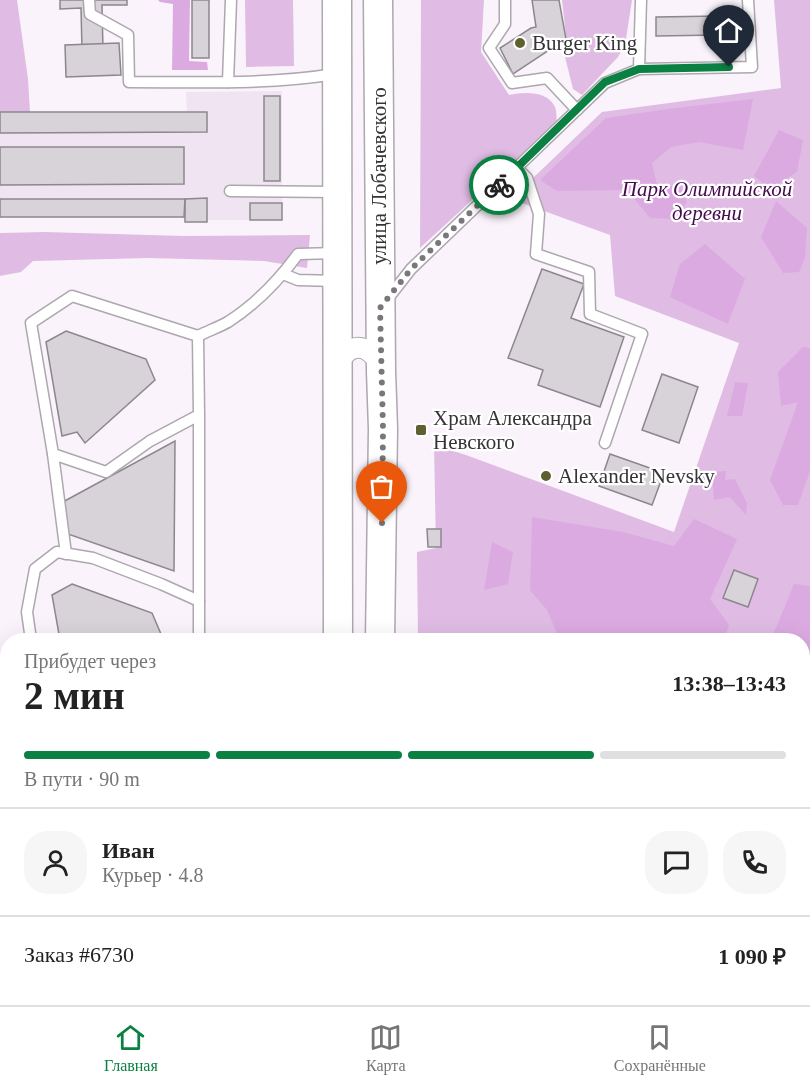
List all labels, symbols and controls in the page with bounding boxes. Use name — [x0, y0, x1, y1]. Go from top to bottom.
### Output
pin — [703, 5, 754, 67]
icon: home — [712, 14, 745, 47]
place label: Burger King — [532, 31, 638, 55]
marker: Burger King — [513, 36, 527, 50]
street label: улица Лобачевского — [367, 87, 391, 265]
courier — [469, 155, 529, 215]
icon: bike — [483, 169, 516, 202]
park label: Парк Олимпийской деревни — [621, 177, 793, 225]
place label: Храм Александра Невского — [433, 406, 592, 454]
marker: Храм Александра Невского — [414, 423, 428, 437]
pin — [356, 461, 407, 523]
place label: Alexander Nevsky — [558, 464, 715, 488]
marker: Alexander Nevsky — [539, 469, 553, 483]
icon: bag — [365, 470, 398, 503]
text: Прибудет через — [24, 650, 156, 672]
text: 13:38–13:43 — [672, 671, 786, 696]
text: 2 мин — [24, 674, 125, 717]
text: В пути · 90 m — [24, 768, 140, 790]
button: person — [24, 831, 87, 894]
button: chat — [645, 831, 708, 894]
button: phone — [723, 831, 786, 894]
text: Иван — [102, 838, 155, 863]
text: Курьер · 4.8 — [102, 864, 204, 886]
text: Заказ #6730 — [24, 942, 134, 967]
text: 1 090 ₽ — [718, 944, 786, 969]
tab: Главная — [104, 1021, 158, 1075]
tab: Карта — [366, 1021, 406, 1075]
tab: Сохранённые — [614, 1021, 706, 1075]

